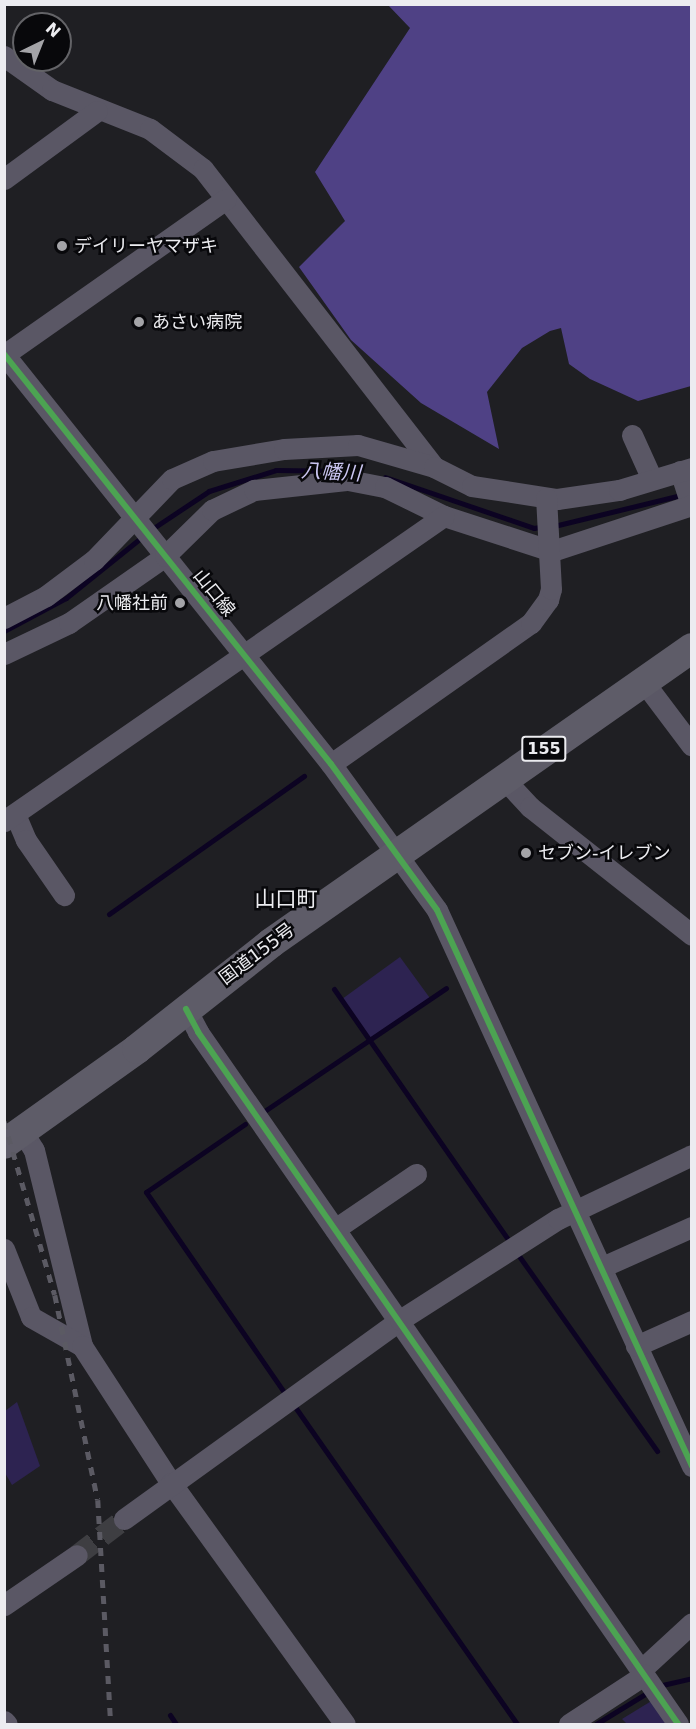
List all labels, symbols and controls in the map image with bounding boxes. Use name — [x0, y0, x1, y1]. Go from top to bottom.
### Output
north arrow — [12, 12, 72, 72]
text: N — [42, 18, 65, 41]
place label: デイリーヤマザキ — [74, 235, 218, 257]
marker: デイリーヤマザキ — [55, 239, 69, 253]
place label: あさい病院 — [152, 311, 242, 333]
marker: あさい病院 — [130, 313, 148, 331]
water label: 八幡川 — [300, 458, 362, 486]
street label: 山口線 — [189, 565, 239, 621]
place label: 八幡社前 — [96, 592, 168, 614]
marker: 八幡社前 — [173, 596, 187, 610]
road number: 155 — [520, 736, 568, 762]
place label: セブン-イレブン — [538, 842, 670, 864]
marker: セブン-イレブン — [519, 846, 533, 860]
district label: 山口町 — [255, 886, 317, 912]
street label: 国道155号 — [215, 919, 299, 989]

